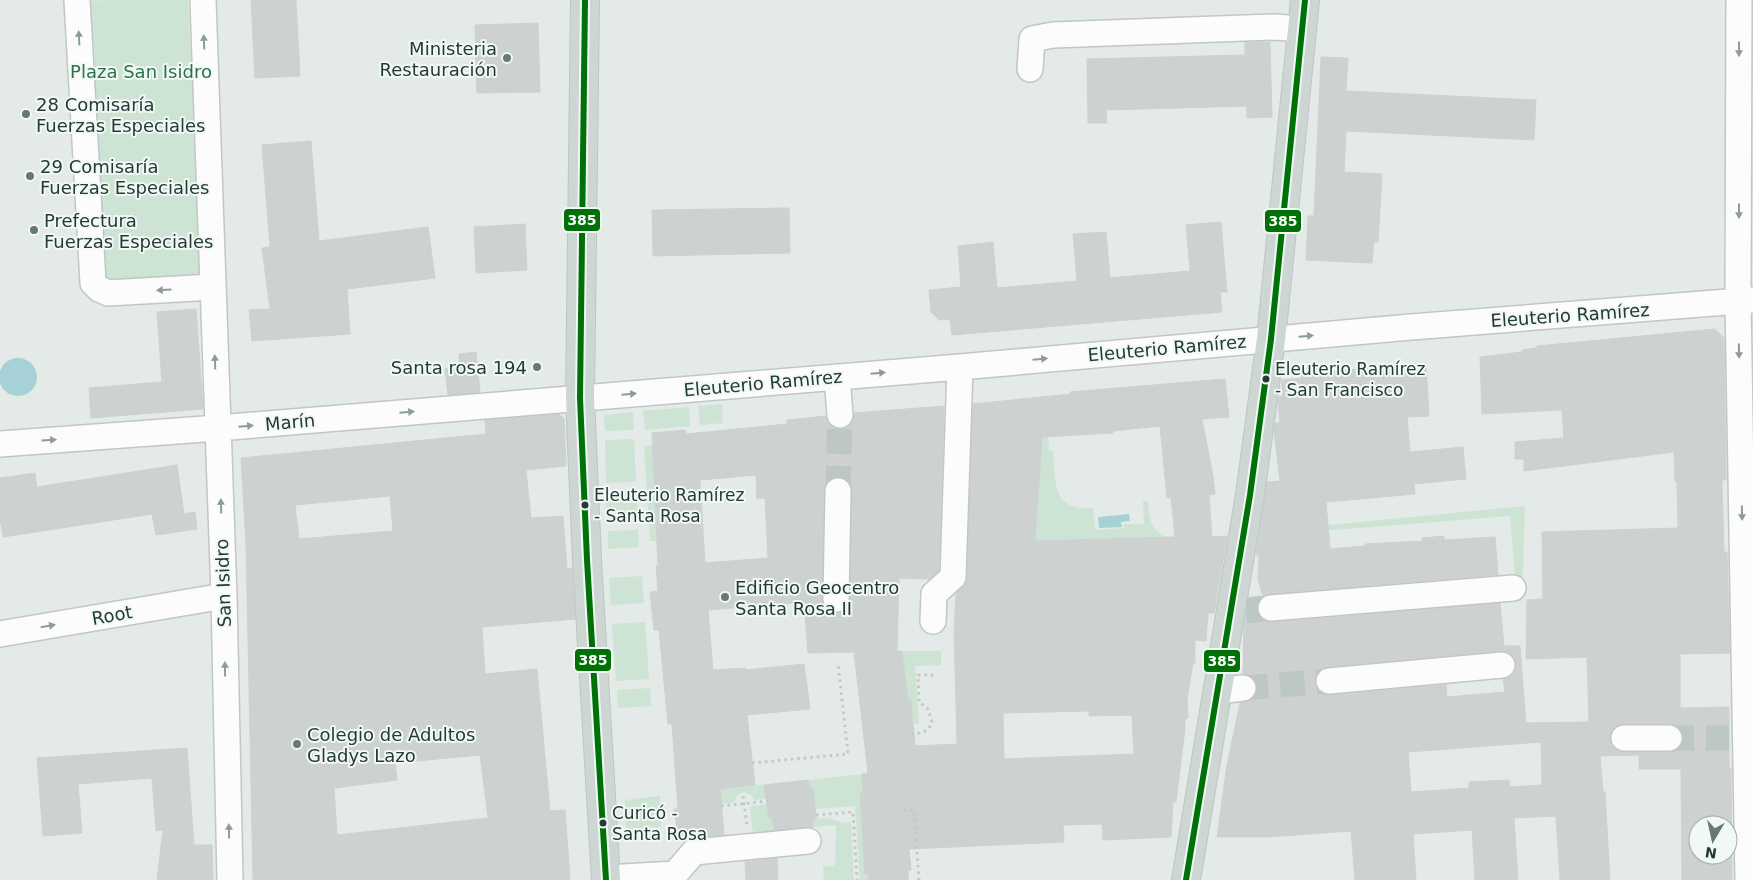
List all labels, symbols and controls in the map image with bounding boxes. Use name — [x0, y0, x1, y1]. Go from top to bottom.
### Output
one-way arrow — [74, 30, 82, 46]
one-way arrow — [200, 34, 208, 50]
place label: Ministeria Restauración — [380, 38, 497, 80]
one-way arrow — [1735, 41, 1743, 57]
marker: Ministeria Restauración — [501, 52, 513, 64]
park label: Plaza San Isidro — [70, 61, 212, 82]
place label: 28 Comisaría Fuerzas Especiales — [36, 94, 205, 136]
marker: 28 Comisaría Fuerzas Especiales — [20, 108, 32, 120]
place label: 29 Comisaría Fuerzas Especiales — [40, 156, 209, 198]
marker: 29 Comisaría Fuerzas Especiales — [24, 170, 36, 182]
one-way arrow — [1735, 203, 1743, 219]
line badge: 385 — [563, 208, 601, 232]
line badge: 385 — [1264, 209, 1302, 233]
place label: Prefectura Fuerzas Especiales — [44, 210, 213, 252]
text: 385 — [567, 212, 597, 228]
text: 385 — [1268, 213, 1298, 229]
marker: Prefectura Fuerzas Especiales — [28, 224, 40, 236]
one-way arrow — [156, 286, 172, 294]
street label: Eleuterio Ramírez — [1490, 299, 1650, 331]
street label: Eleuterio Ramírez — [1087, 331, 1247, 365]
one-way arrow — [1299, 331, 1315, 339]
one-way arrow — [1735, 343, 1743, 359]
one-way arrow — [211, 354, 219, 370]
one-way arrow — [1032, 355, 1048, 363]
place label: Santa rosa 194 — [391, 357, 527, 378]
place label: Eleuterio Ramírez - San Francisco — [1275, 359, 1426, 400]
marker: Santa rosa 194 — [531, 361, 543, 373]
street label: Eleuterio Ramírez — [683, 366, 843, 400]
one-way arrow — [870, 369, 886, 377]
marker: Eleuterio Ramírez - San Francisco — [1261, 374, 1271, 384]
one-way arrow — [621, 389, 637, 397]
one-way arrow — [400, 408, 416, 416]
street label: Marín — [264, 409, 316, 435]
one-way arrow — [238, 421, 254, 429]
one-way arrow — [41, 436, 57, 444]
place label: Eleuterio Ramírez - Santa Rosa — [594, 485, 745, 526]
one-way arrow — [216, 498, 224, 514]
marker: Eleuterio Ramírez - Santa Rosa — [580, 500, 590, 510]
one-way arrow — [1738, 505, 1746, 521]
street label: San Isidro — [211, 538, 235, 628]
place label: Edificio Geocentro Santa Rosa II — [735, 577, 899, 619]
marker: Edificio Geocentro Santa Rosa II — [719, 591, 731, 603]
street label: Root — [90, 601, 134, 629]
one-way arrow — [40, 621, 56, 629]
line badge: 385 — [574, 648, 612, 672]
line badge: 385 — [1203, 649, 1241, 673]
text: 385 — [578, 652, 608, 668]
text: 385 — [1207, 653, 1237, 669]
one-way arrow — [221, 661, 229, 677]
place label: Colegio de Adultos Gladys Lazo — [307, 724, 475, 766]
marker: Colegio de Adultos Gladys Lazo — [291, 738, 303, 750]
place label: Curicó - Santa Rosa — [612, 803, 707, 844]
north arrow — [1688, 815, 1738, 865]
marker: Curicó - Santa Rosa — [598, 818, 608, 828]
one-way arrow — [225, 823, 233, 839]
text: N — [1704, 844, 1718, 862]

